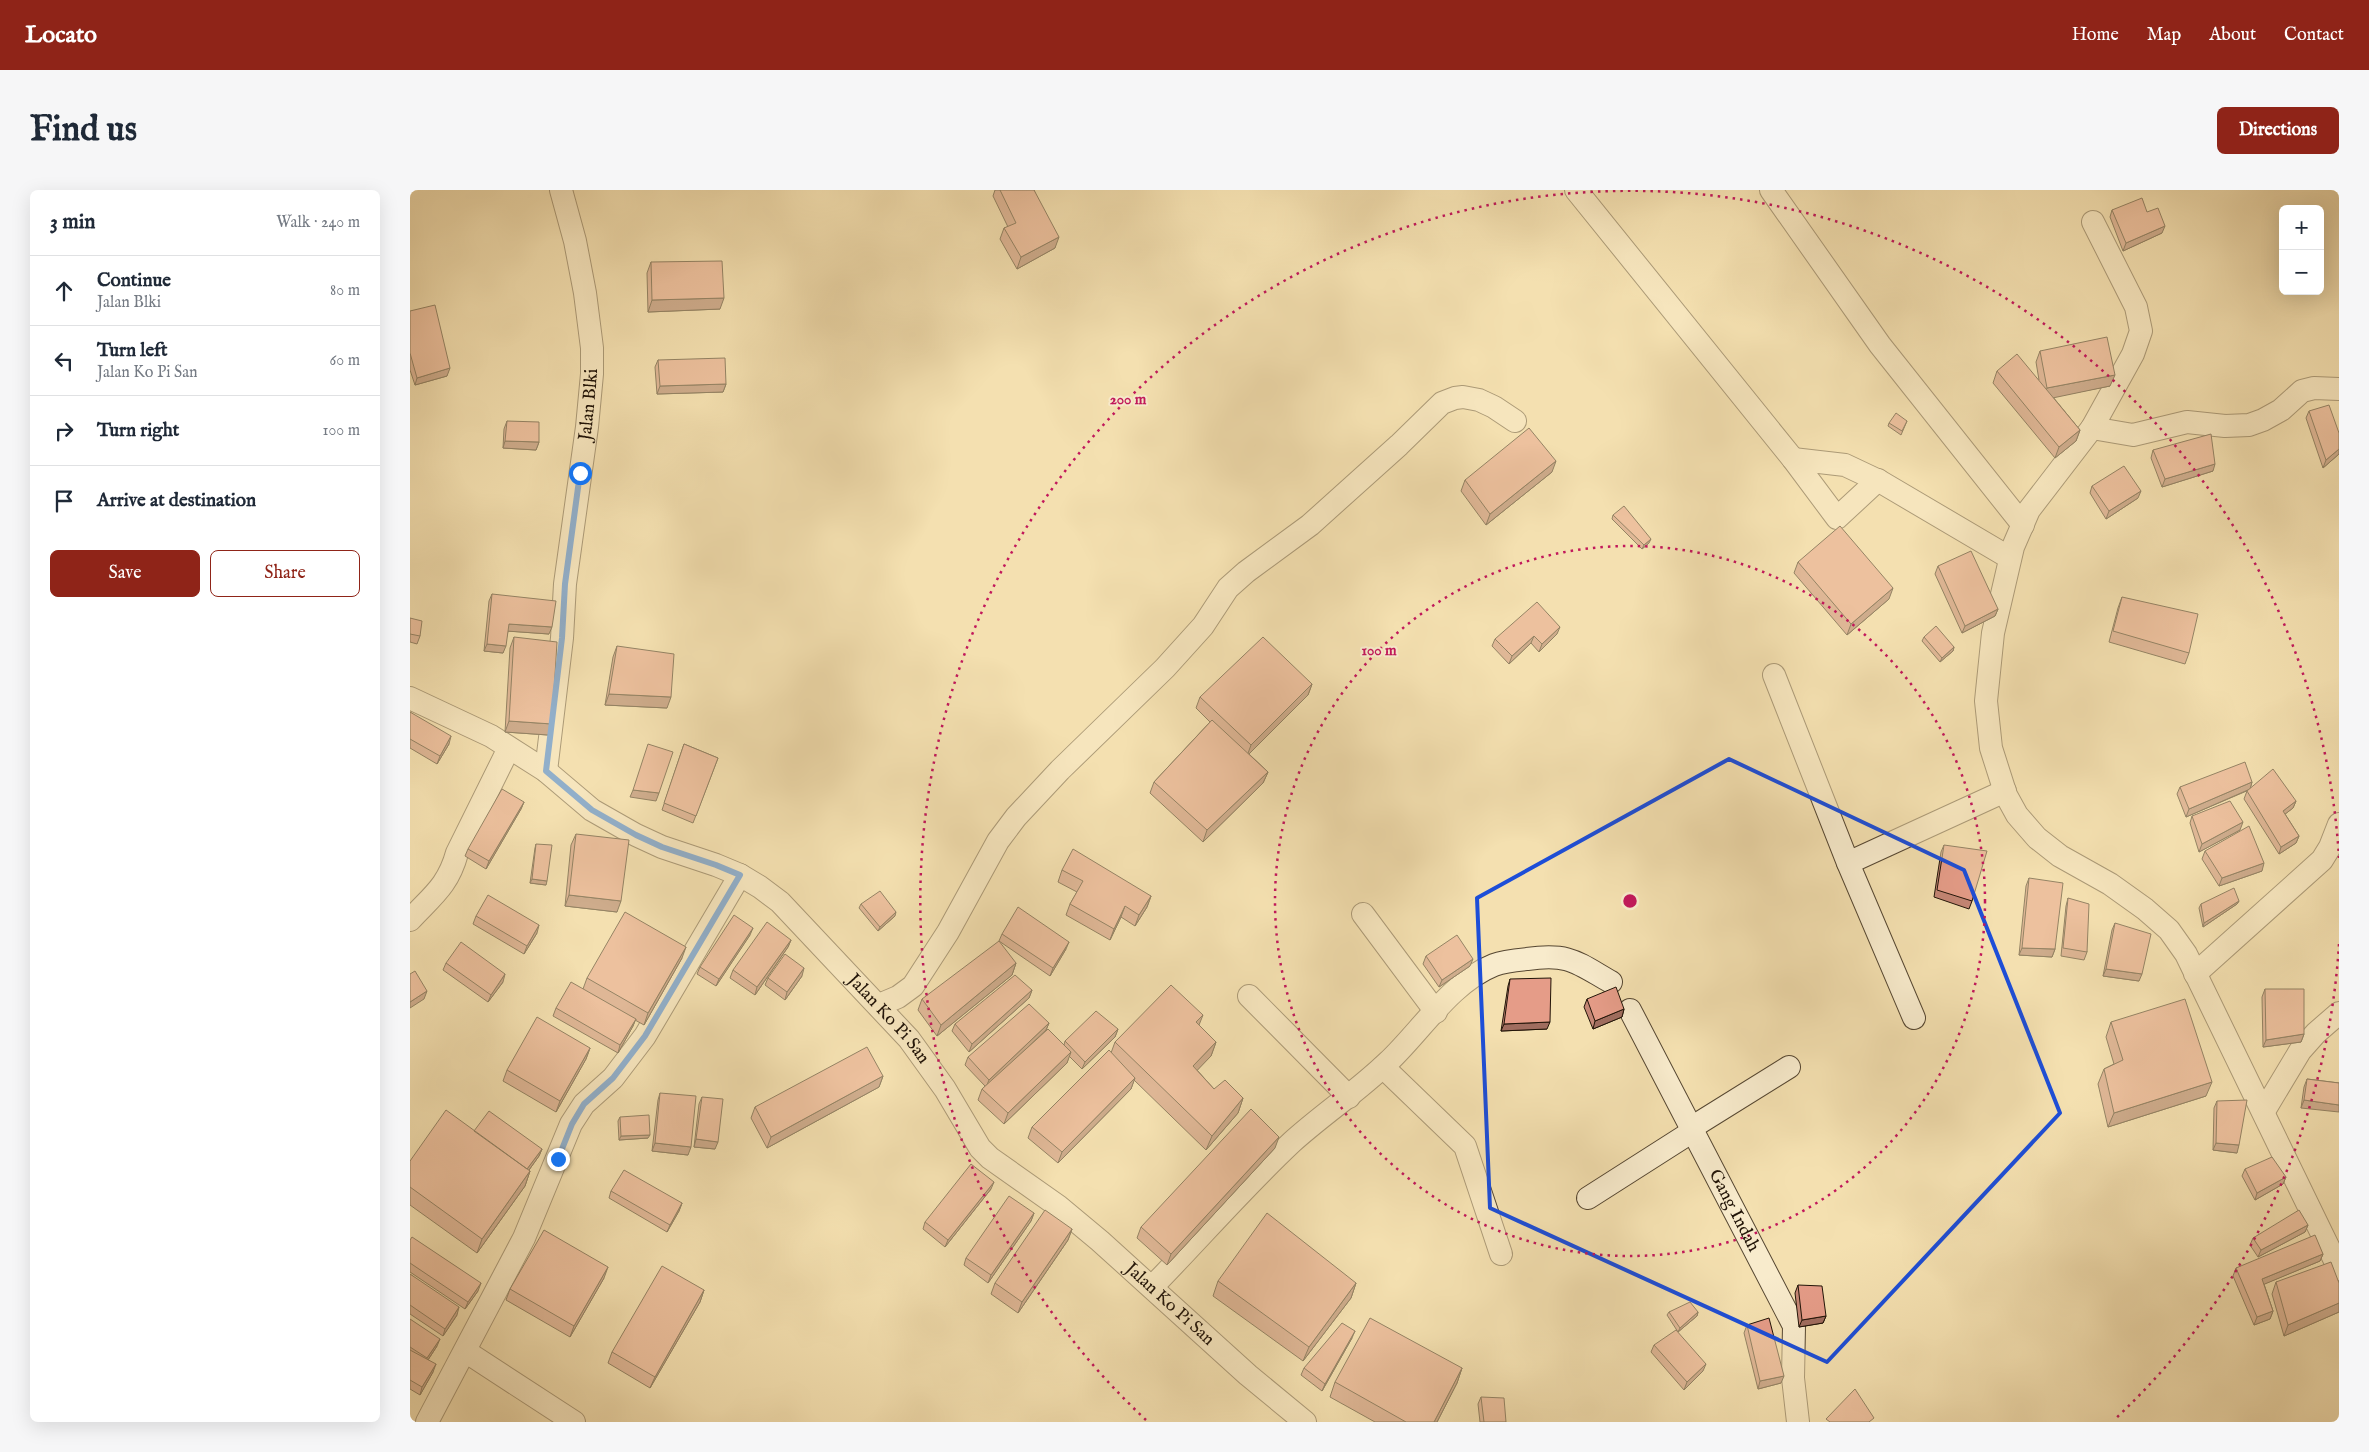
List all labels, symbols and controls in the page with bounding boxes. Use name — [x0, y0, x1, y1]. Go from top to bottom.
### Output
text: Locato — [25, 20, 97, 51]
text: Home — [2072, 24, 2119, 47]
text: Map — [2147, 24, 2181, 47]
text: About — [2209, 24, 2256, 47]
text: Contact — [2284, 24, 2344, 47]
button: Directions — [2217, 107, 2339, 154]
text: Find us — [30, 108, 137, 153]
map controls — [2279, 205, 2324, 295]
button: + — [2279, 205, 2324, 250]
text: 3 min — [50, 209, 95, 236]
text: Walk · 240 m — [276, 213, 360, 233]
button: − — [2279, 250, 2324, 295]
text: Continue — [97, 269, 171, 293]
icon: ahead — [50, 277, 78, 305]
text: 80 m — [330, 281, 360, 301]
text: Jalan Blki — [97, 293, 161, 313]
text: Turn left — [97, 339, 168, 363]
icon: left — [50, 347, 78, 375]
text: 60 m — [330, 351, 360, 371]
text: Jalan Ko Pi San — [97, 363, 198, 383]
street label: Jalan Blki — [573, 369, 604, 444]
text: 200 m — [1110, 390, 1147, 409]
icon: right — [50, 417, 78, 445]
text: Turn right — [97, 419, 179, 443]
text: 100 m — [323, 421, 360, 441]
route start — [569, 462, 592, 485]
icon: arrive — [50, 487, 78, 515]
text: Arrive at destination — [97, 489, 256, 513]
button: Save — [50, 550, 200, 597]
button: Share — [210, 550, 360, 597]
text: 100 m — [1361, 641, 1397, 660]
centre of rings — [1621, 892, 1639, 910]
street label: Jalan Ko Pi San — [841, 968, 935, 1069]
route end — [547, 1148, 570, 1171]
street label: Gang Indah — [1703, 1165, 1765, 1256]
street label: Jalan Ko Pi San — [1119, 1256, 1220, 1351]

